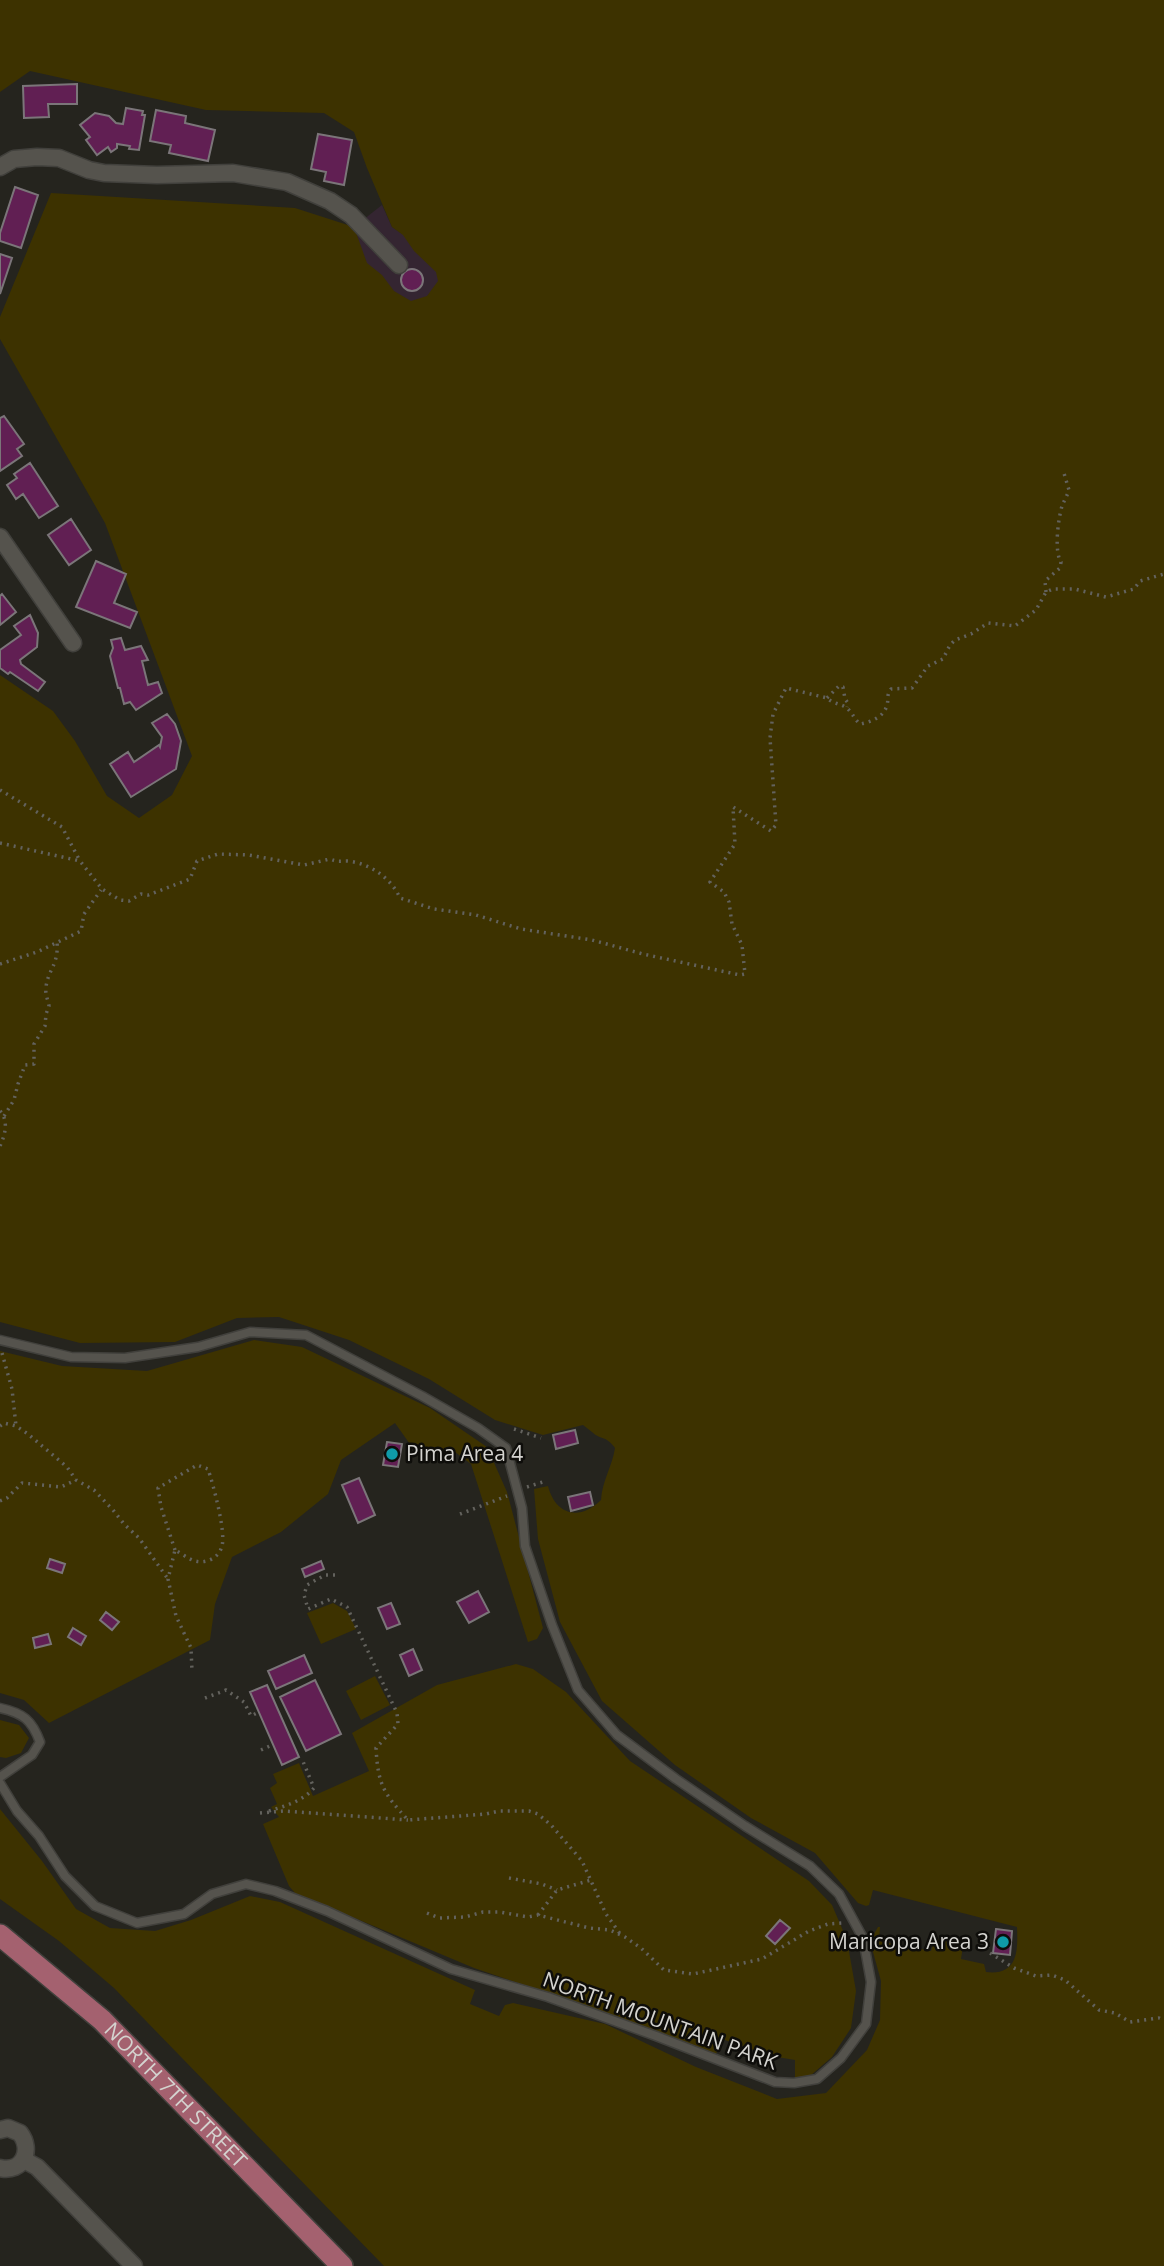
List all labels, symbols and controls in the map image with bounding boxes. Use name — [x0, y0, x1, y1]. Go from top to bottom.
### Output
place label: Pima Area 4 — [406, 1439, 523, 1467]
marker: Pima Area 4 — [384, 1446, 400, 1462]
place label: Maricopa Area 3 — [829, 1927, 989, 1955]
marker: Maricopa Area 3 — [995, 1934, 1011, 1950]
street label: NORTH MOUNTAIN PARK — [539, 1965, 782, 2076]
street label: NORTH 7TH STREET — [99, 2016, 254, 2174]

